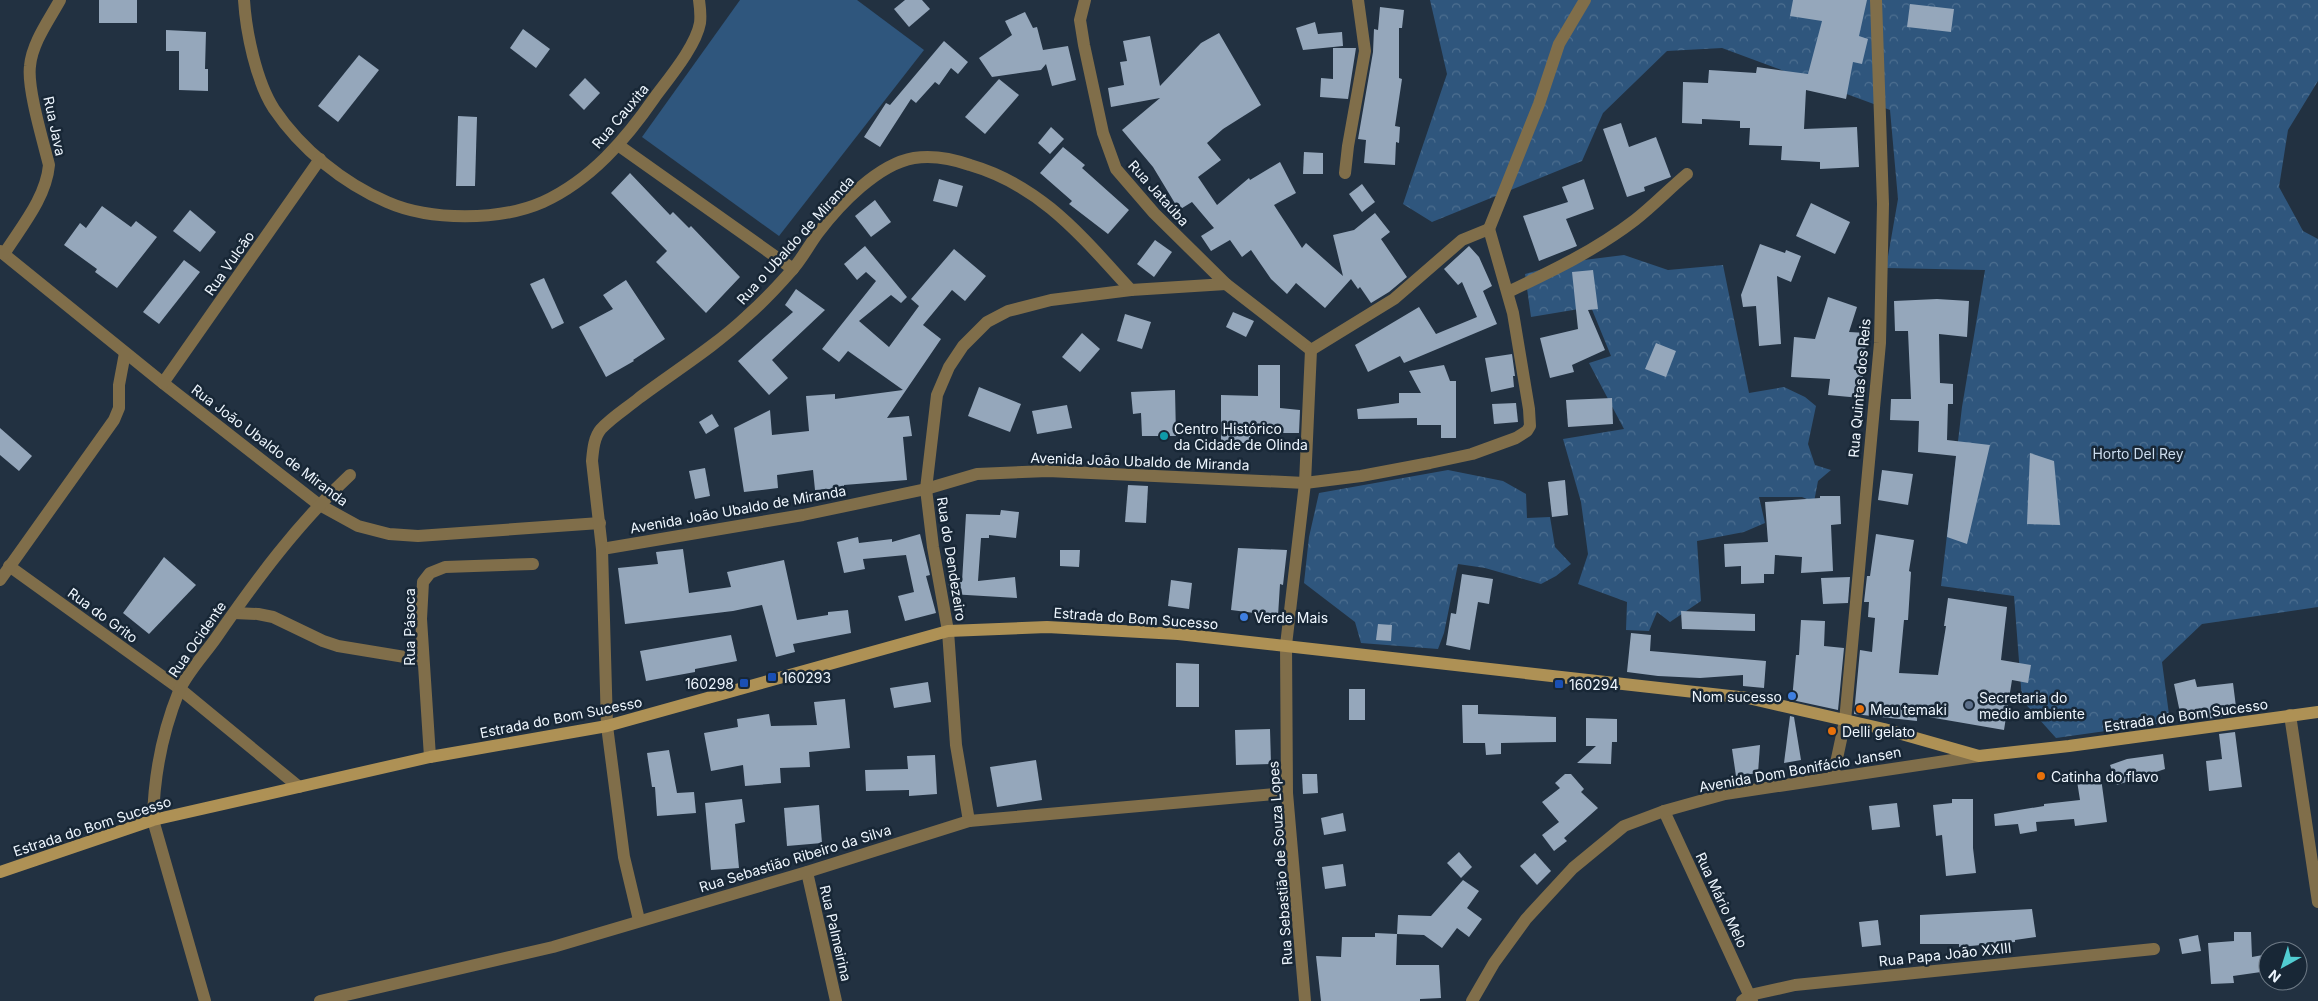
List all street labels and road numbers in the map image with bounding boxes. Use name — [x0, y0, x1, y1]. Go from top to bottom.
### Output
street label: Rua Cauxita — [588, 80, 652, 152]
street label: Rua Java — [40, 95, 70, 157]
street label: Rua Jataúba — [1125, 157, 1193, 229]
street label: Rua o Ubaldo de Miranda — [733, 172, 857, 308]
street label: Rua Vulcão — [201, 227, 257, 299]
street label: Rua Quintas dos Reis — [1844, 318, 1874, 458]
street label: Rua João Ubaldo de Miranda — [188, 381, 352, 509]
street label: Avenida João Ubaldo de Miranda — [1030, 449, 1250, 473]
street label: Avenida João Ubaldo de Miranda — [629, 482, 847, 536]
street label: Rua do Dendezeiro — [934, 496, 970, 622]
street label: Rua do Grito — [65, 584, 141, 646]
street label: Rua Pásoca — [401, 588, 418, 666]
street label: Rua Ocidente — [165, 598, 229, 680]
street label: Estrada do Bom Sucesso — [1053, 604, 1219, 632]
street label: Estrada do Bom Sucesso — [478, 693, 644, 741]
street label: Estrada do Bom Sucesso — [2103, 695, 2269, 735]
street label: Avenida Dom Bonifácio Jansen — [1698, 743, 1902, 795]
street label: Rua Sebastião de Souza Lopes — [1264, 760, 1296, 966]
street label: Estrada do Bom Sucesso — [11, 792, 173, 860]
street label: Rua Sebastião Ribeiro da Silva — [697, 821, 893, 895]
street label: Rua Mário Melo — [1692, 850, 1752, 950]
street label: Rua Palmeirina — [817, 883, 855, 983]
street label: Rua Papa João XXIII — [1878, 939, 2012, 969]

